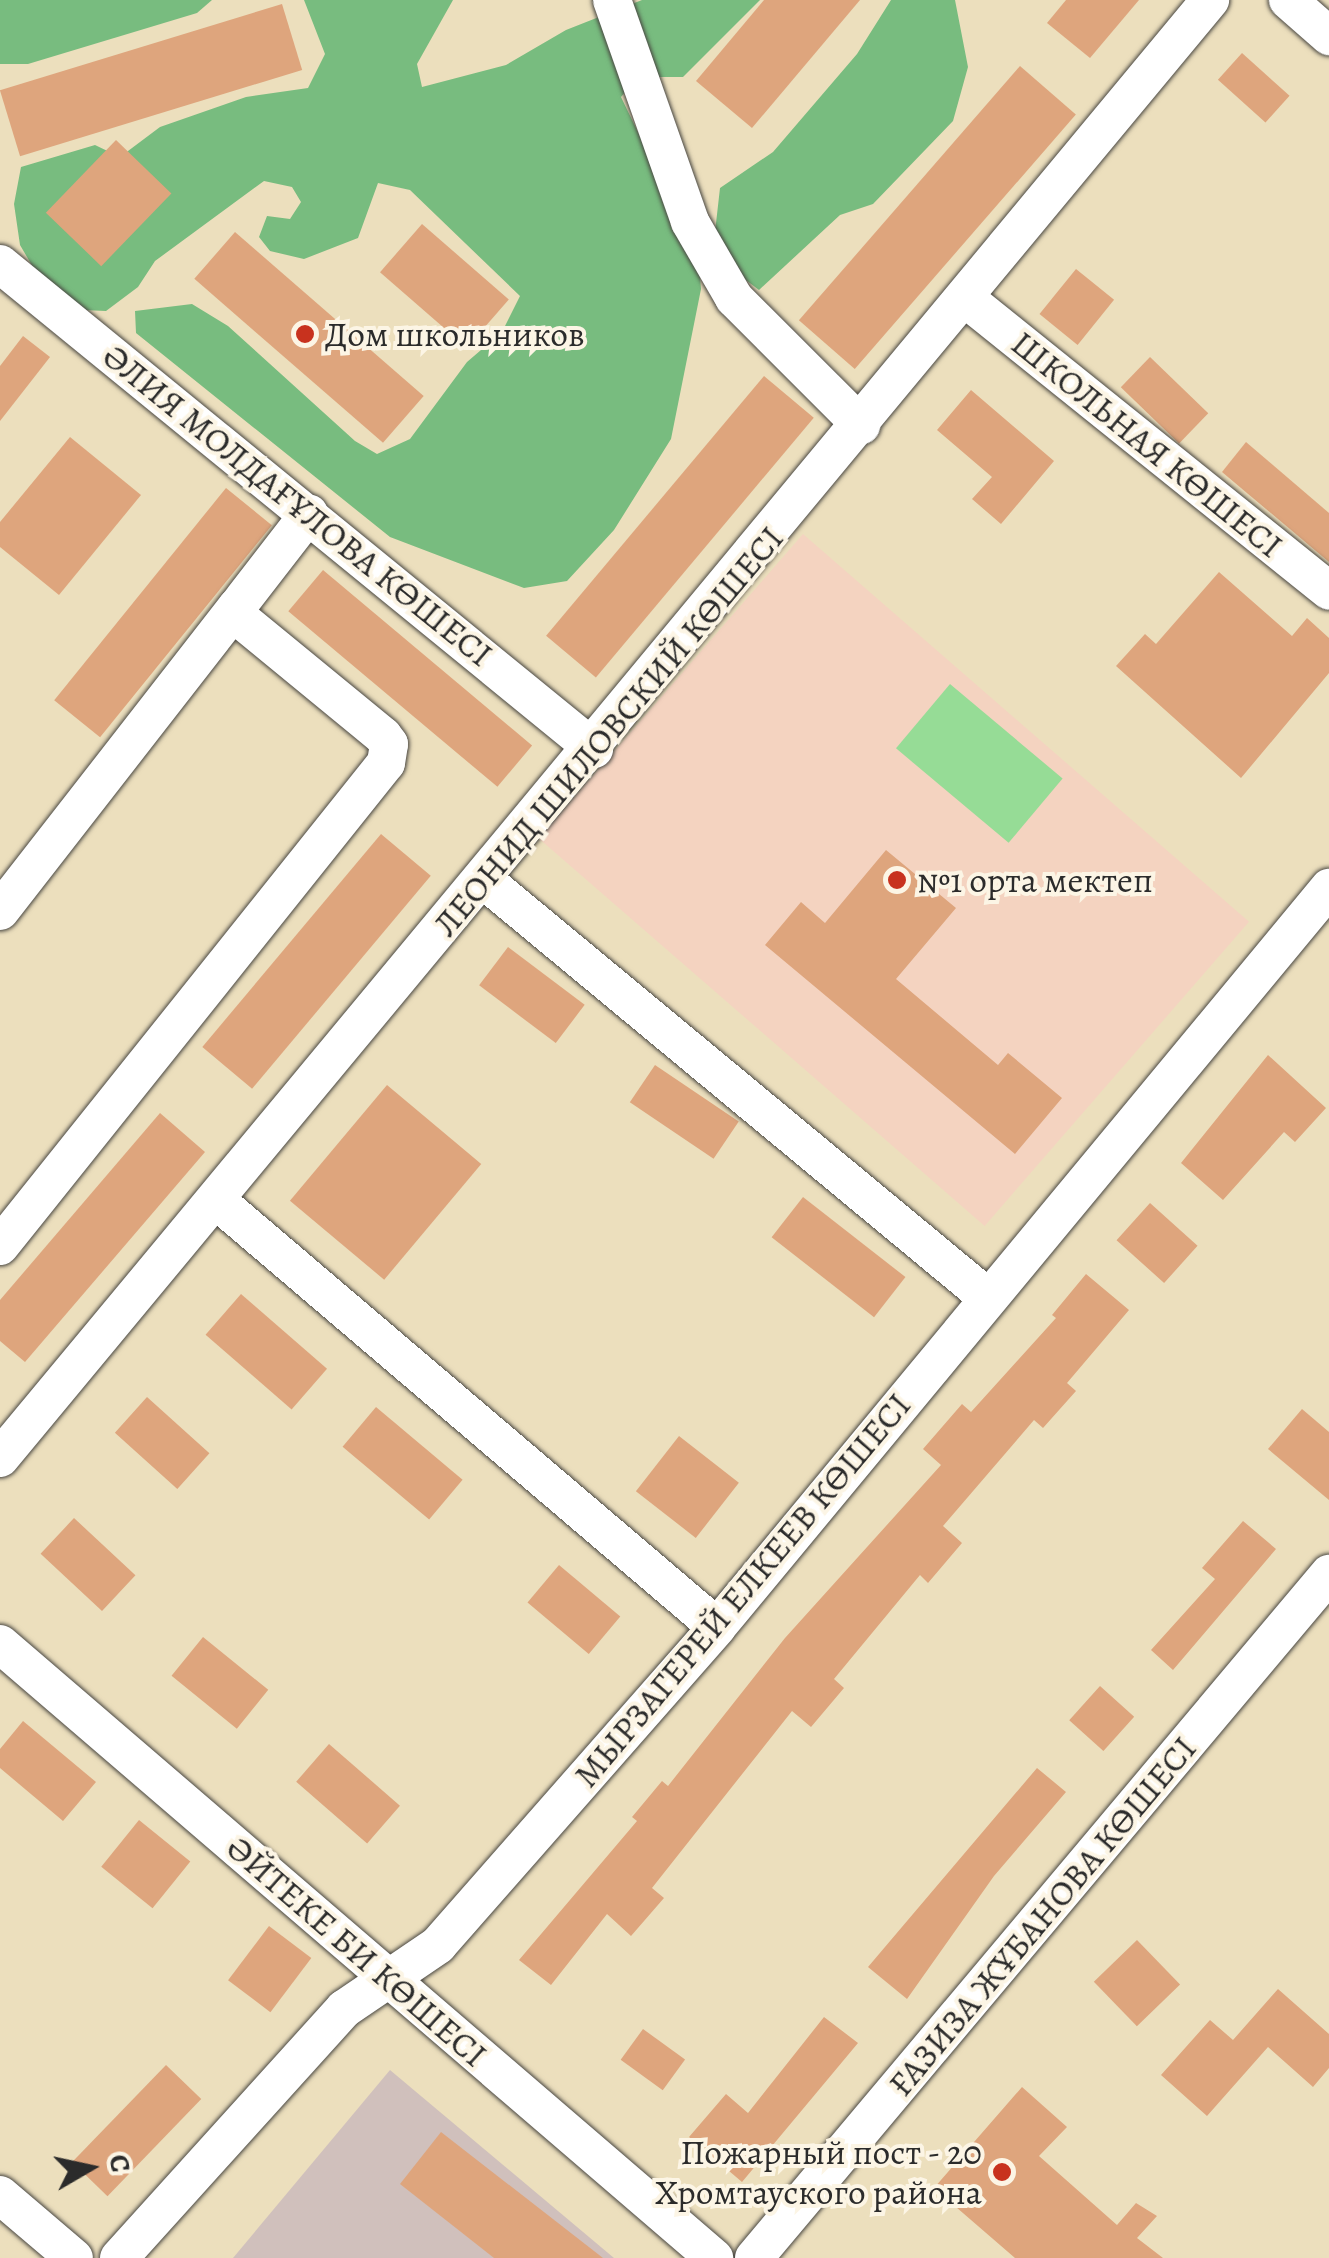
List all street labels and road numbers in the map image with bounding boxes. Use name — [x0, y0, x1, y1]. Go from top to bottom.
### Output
street label: ШКОЛЬНАЯ КӨШЕСІ — [1003, 322, 1291, 566]
street label: ӘЛИЯ МОЛДАҒҰЛОВА КӨШЕСІ — [95, 335, 501, 675]
street label: ЛЕОНИД ШИЛОВСКИЙ КӨШЕСІ — [424, 518, 792, 944]
street label: МЫРЗАГЕРЕЙ ЕЛКЕЕВ КӨШЕСІ — [565, 1385, 919, 1795]
street label: ҒАЗИЗА ЖҰБАНОВА КӨШЕСІ — [879, 1728, 1205, 2104]
street label: ӘЙТЕКЕ БИ КӨШЕСІ — [218, 1827, 496, 2075]

